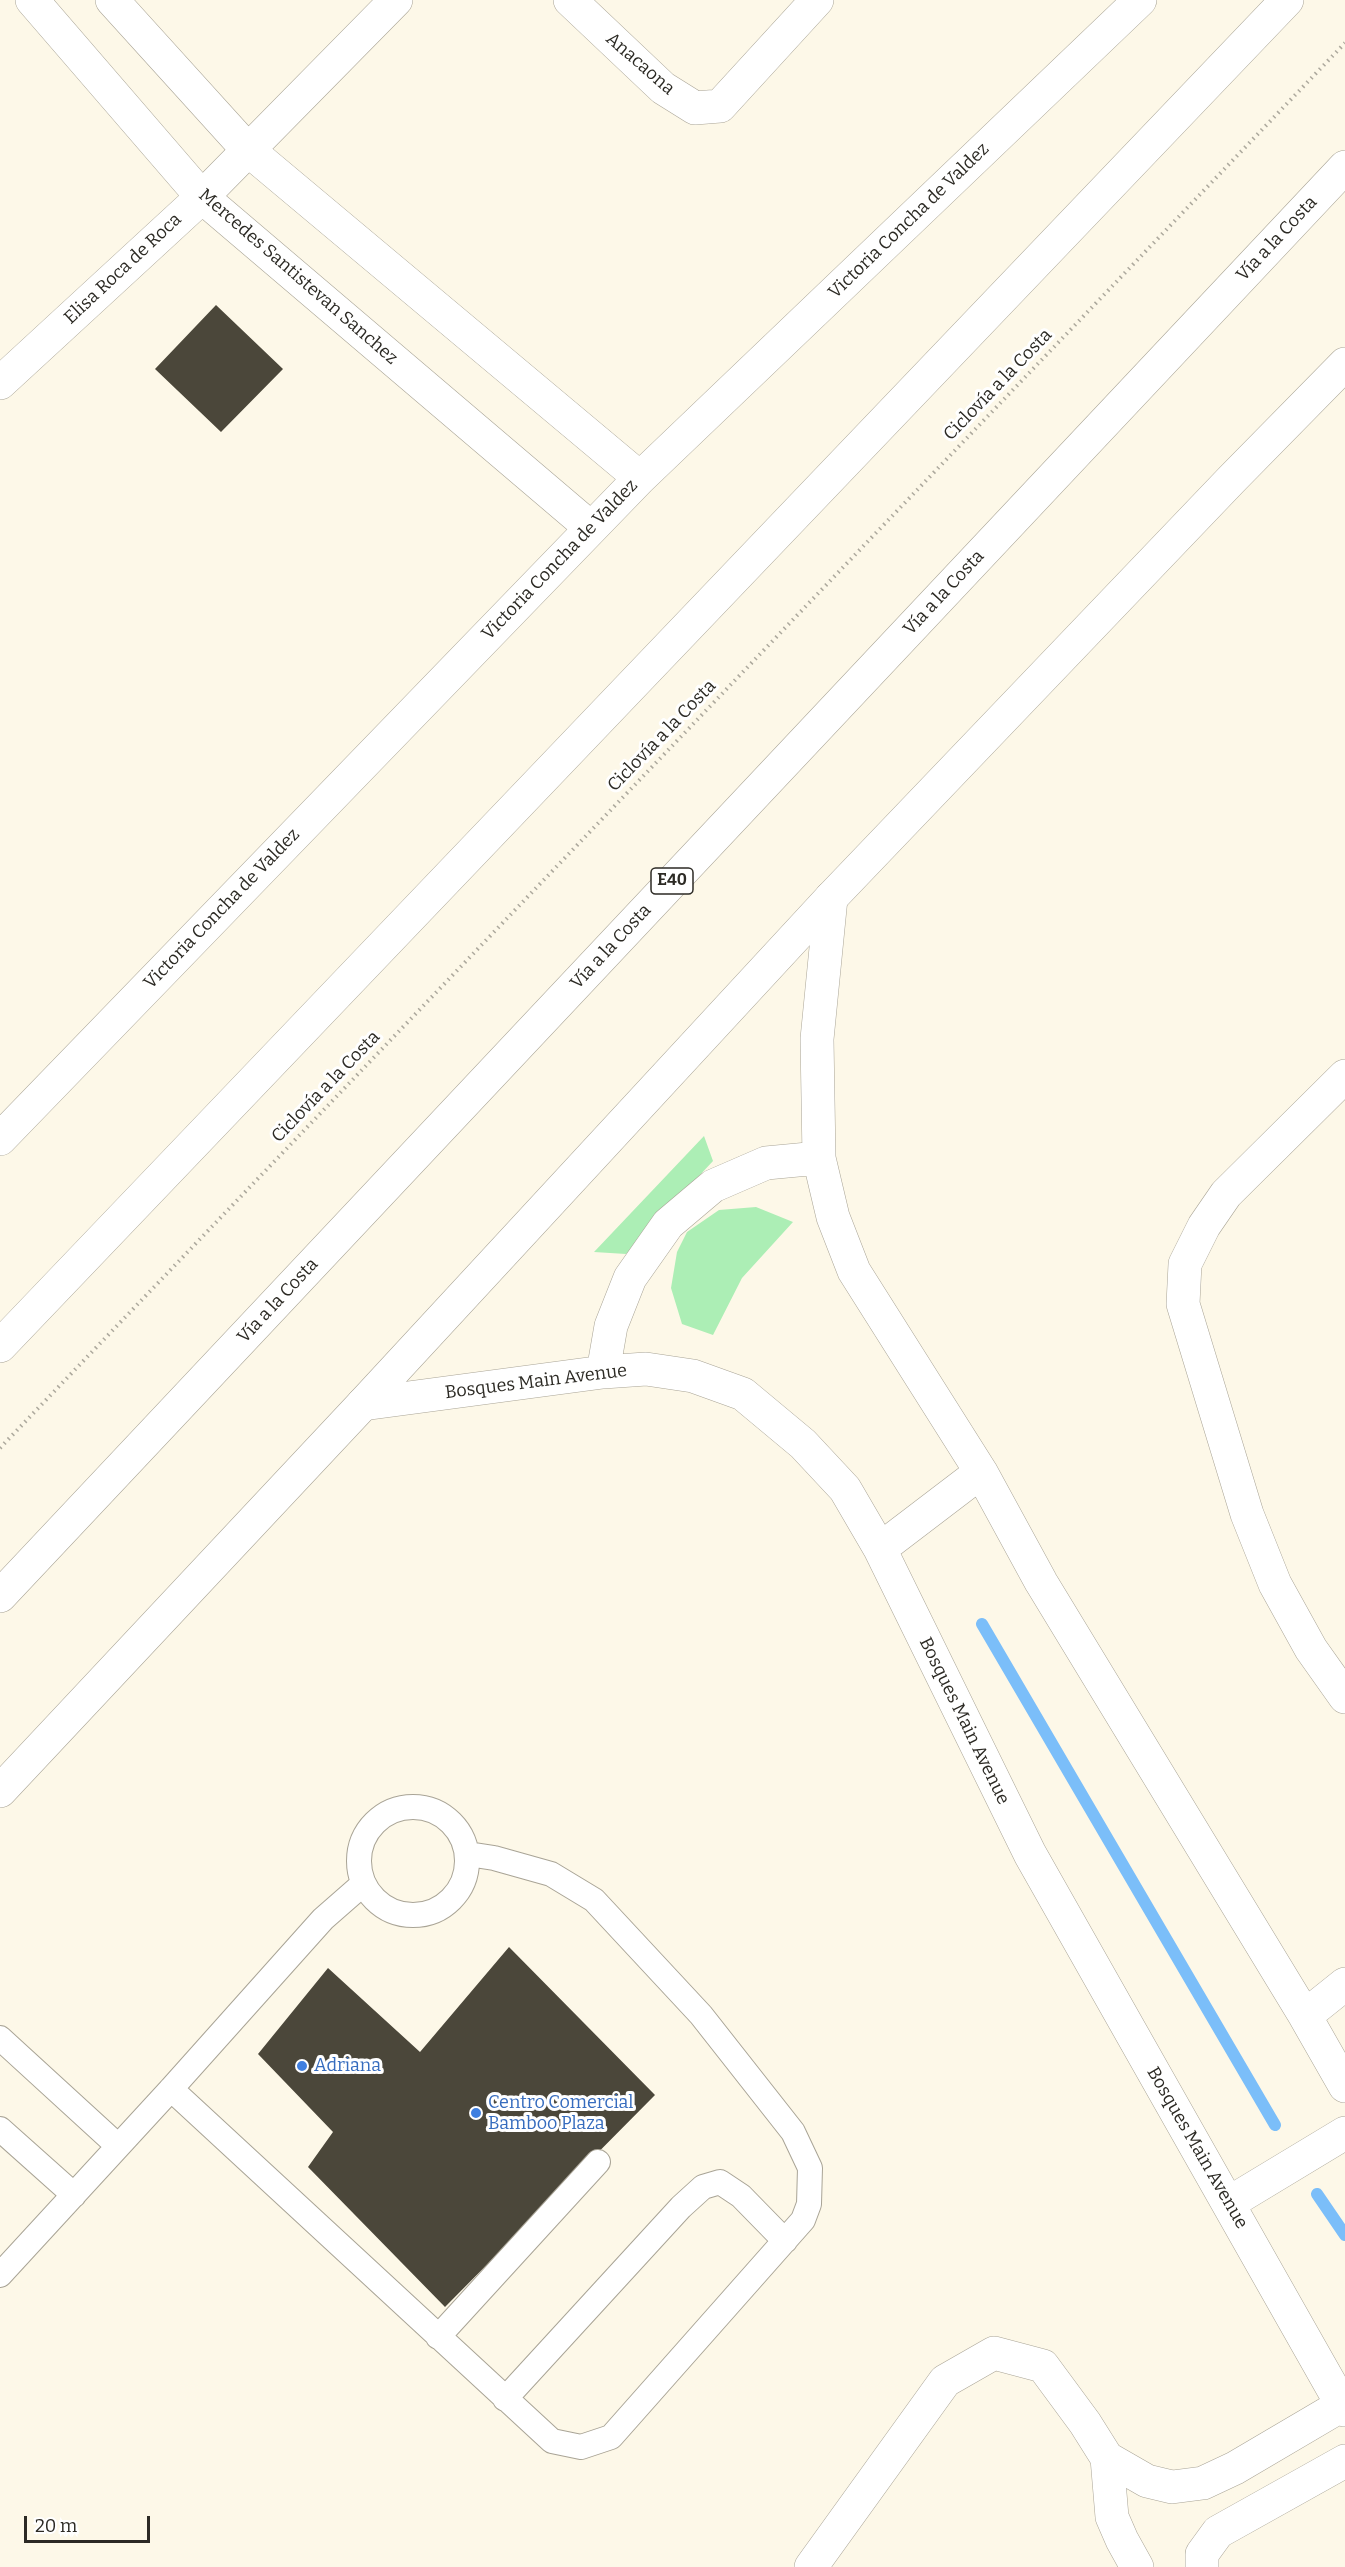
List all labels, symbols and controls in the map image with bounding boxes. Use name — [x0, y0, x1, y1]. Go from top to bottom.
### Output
street label: Anacaona — [601, 28, 679, 100]
street label: Victoria Concha de Valdez — [824, 139, 994, 303]
street label: Mercedes Santistevan Sanchez — [194, 185, 402, 369]
street label: Vía a la Costa — [1232, 192, 1322, 286]
street label: Elisa Roca de Roca — [60, 209, 186, 329]
street label: Ciclovía a la Costa — [939, 325, 1057, 445]
street label: Victoria Concha de Valdez — [478, 475, 642, 645]
street label: Vía a la Costa — [899, 546, 989, 640]
street label: Ciclovía a la Costa — [603, 676, 721, 796]
street label: Victoria Concha de Valdez — [140, 824, 304, 994]
road number: E40 — [651, 868, 693, 894]
street label: Vía a la Costa — [566, 900, 656, 994]
street label: Ciclovía a la Costa — [267, 1027, 385, 1147]
street label: Vía a la Costa — [233, 1254, 323, 1348]
street label: Bosques Main Avenue — [444, 1360, 628, 1404]
street label: Bosques Main Avenue — [914, 1634, 1014, 1808]
place label: Adriana — [314, 2055, 381, 2077]
marker: Adriana — [295, 2059, 309, 2073]
street label: Bosques Main Avenue — [1142, 2063, 1252, 2233]
place label: Centro Comercial Bamboo Plaza — [488, 2092, 634, 2134]
marker: Centro Comercial Bamboo Plaza — [469, 2106, 483, 2120]
scale bar — [27, 2504, 153, 2542]
text: 20 m — [35, 2515, 77, 2537]

